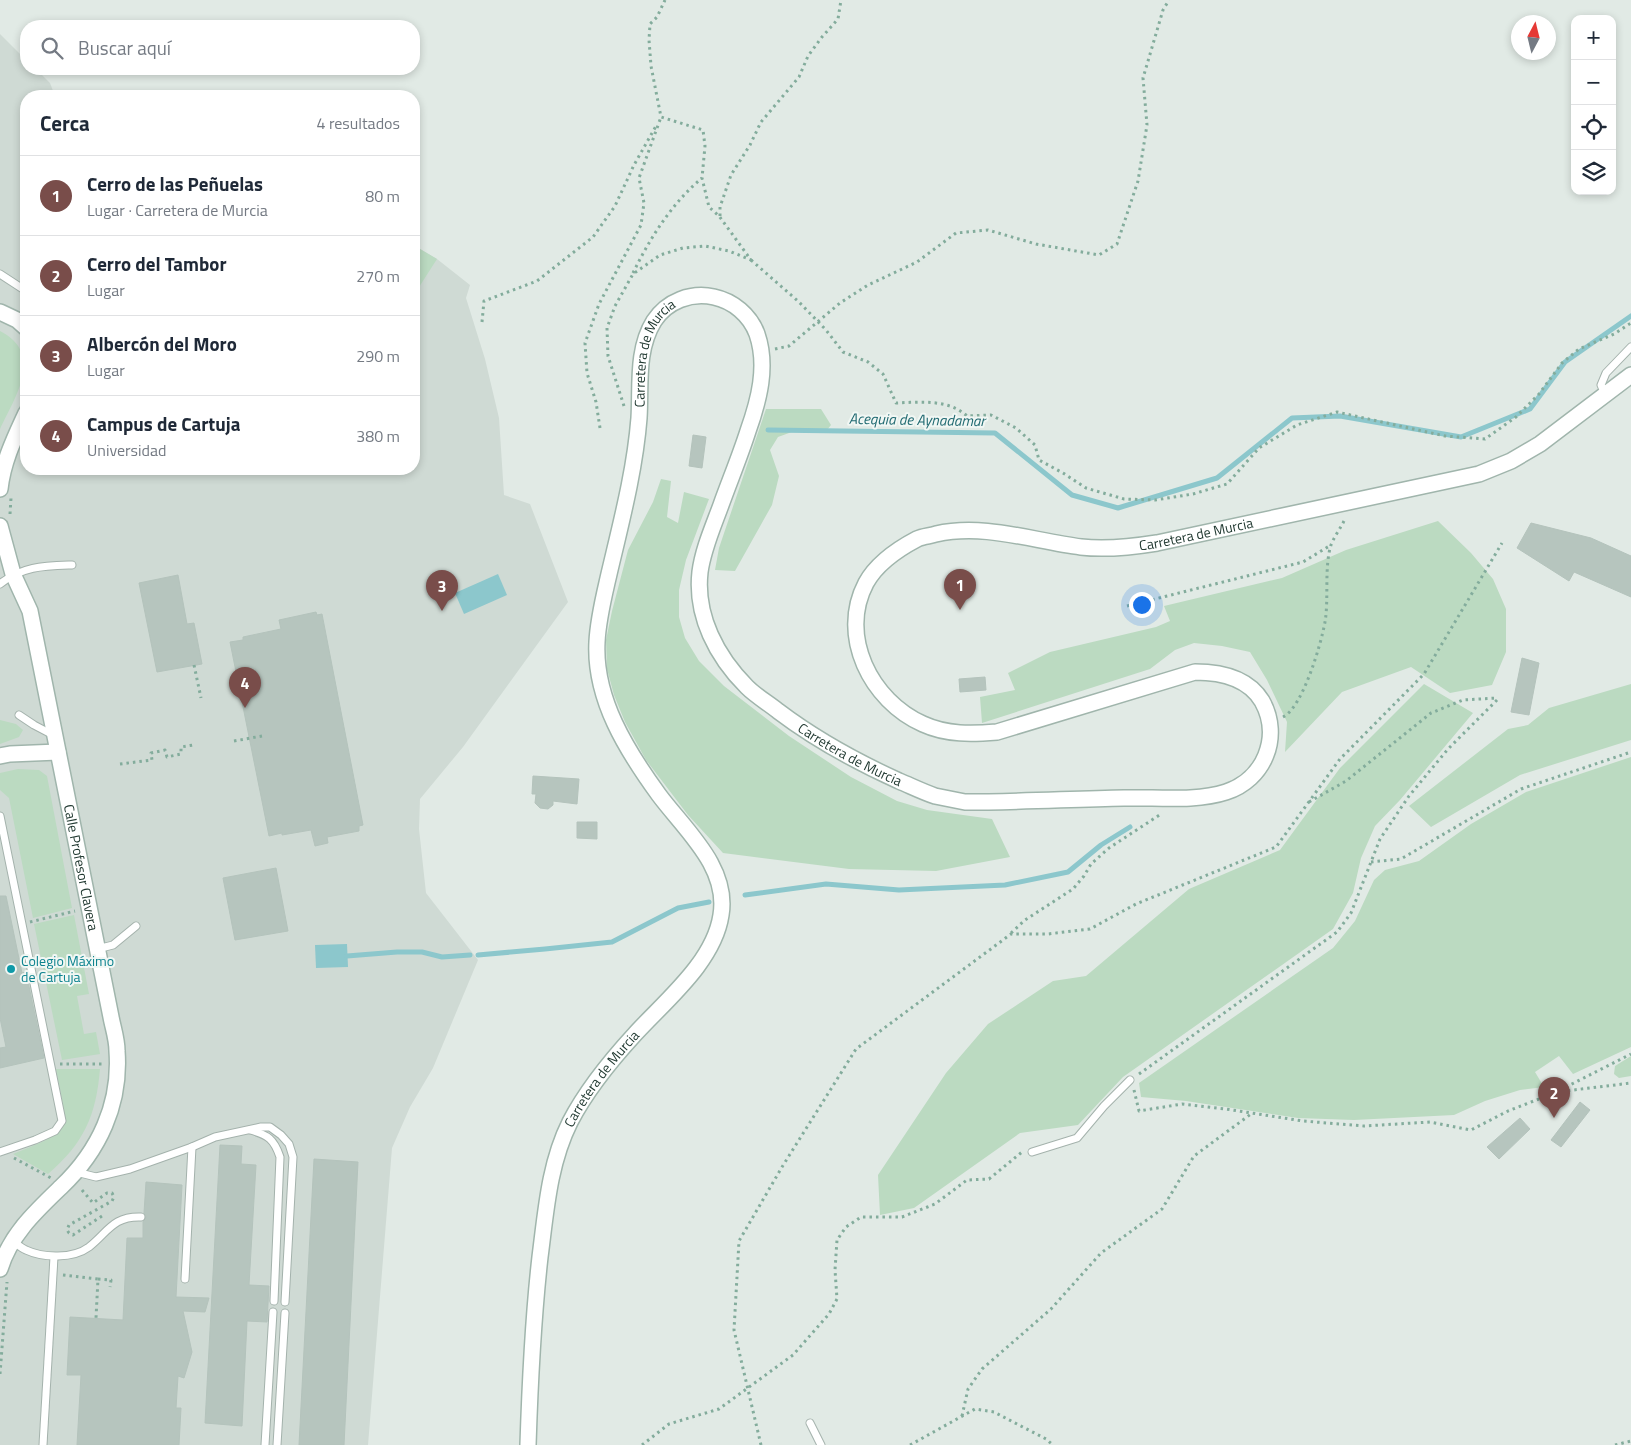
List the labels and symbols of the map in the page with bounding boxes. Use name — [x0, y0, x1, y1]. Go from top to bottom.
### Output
north arrow — [1511, 15, 1556, 60]
street label: Carretera de Murcia — [628, 293, 679, 408]
water label: Acequia de Aynadamar — [849, 407, 988, 432]
street label: Carretera de Murcia — [1138, 512, 1255, 556]
pin: 1 — [944, 569, 976, 610]
pin: 3 — [426, 570, 458, 611]
your location — [1129, 592, 1155, 618]
pin: 4 — [229, 667, 261, 708]
street label: Carretera de Murcia — [794, 717, 906, 791]
street label: Calle Profesor Clavera — [59, 802, 105, 932]
place label: Colegio Máximo de Cartuja — [21, 950, 114, 987]
marker: Colegio Máximo de Cartuja — [5, 963, 17, 975]
street label: Carretera de Murcia — [558, 1025, 644, 1130]
pin: 2 — [1538, 1077, 1570, 1118]

